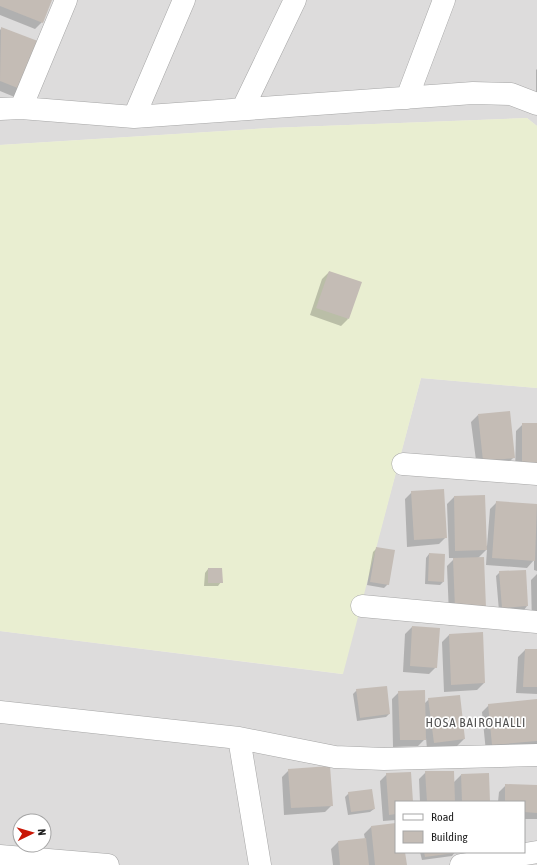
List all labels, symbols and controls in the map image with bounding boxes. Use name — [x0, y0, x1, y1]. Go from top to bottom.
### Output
district label: HOSA BAIROHALLI — [426, 715, 526, 730]
legend — [395, 801, 525, 853]
text: Road — [431, 810, 454, 824]
north arrow — [12, 813, 52, 853]
text: N — [36, 828, 48, 836]
text: Building — [431, 830, 469, 844]

